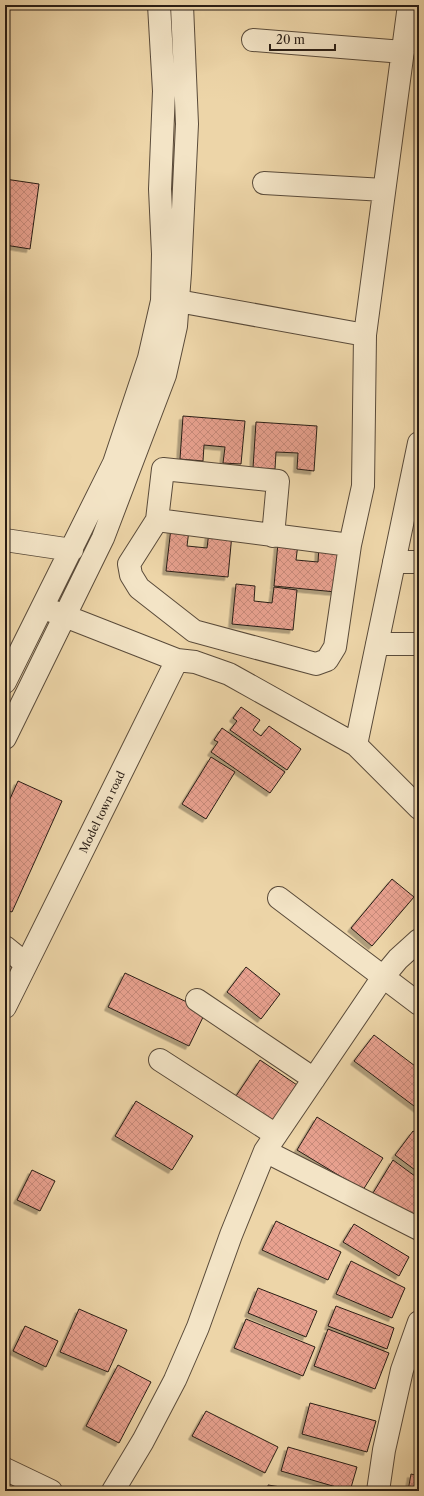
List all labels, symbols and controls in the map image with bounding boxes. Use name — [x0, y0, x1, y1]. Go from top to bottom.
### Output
scale bar — [270, 26, 335, 52]
text: 20 m — [276, 32, 305, 47]
street label: Model town road — [76, 768, 128, 855]

